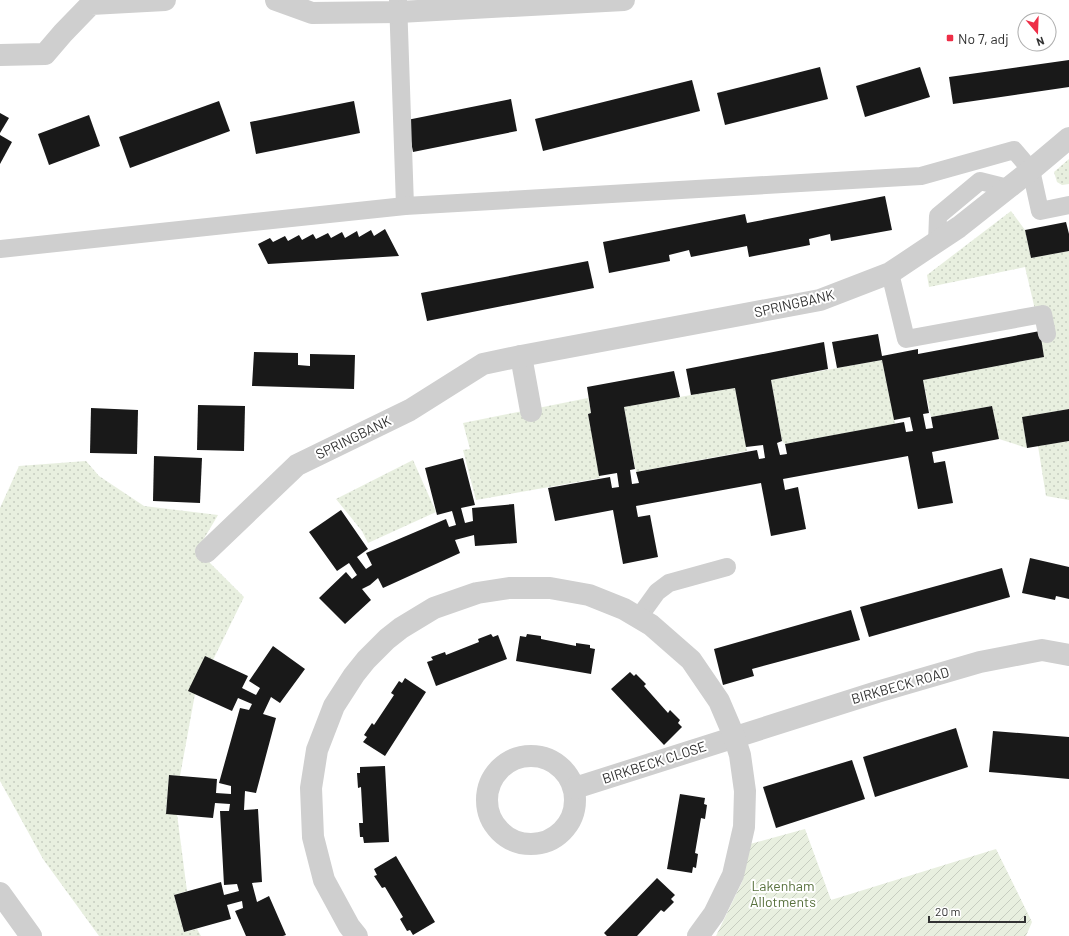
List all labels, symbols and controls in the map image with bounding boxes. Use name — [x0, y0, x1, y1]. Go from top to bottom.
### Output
north arrow — [1017, 12, 1057, 52]
place label: No 7, adj — [958, 30, 1009, 47]
marker: No 7, adj — [945, 33, 955, 43]
text: N — [1035, 35, 1046, 49]
street label: SPRINGBANK — [752, 285, 836, 320]
street label: SPRINGBANK — [313, 411, 394, 463]
street label: BIRKBECK ROAD — [849, 663, 951, 707]
street label: BIRKBECK CLOSE — [600, 737, 708, 787]
park label: Lakenham Allotments — [750, 877, 816, 910]
scale bar — [929, 898, 1025, 924]
text: 20 m — [935, 904, 961, 918]

